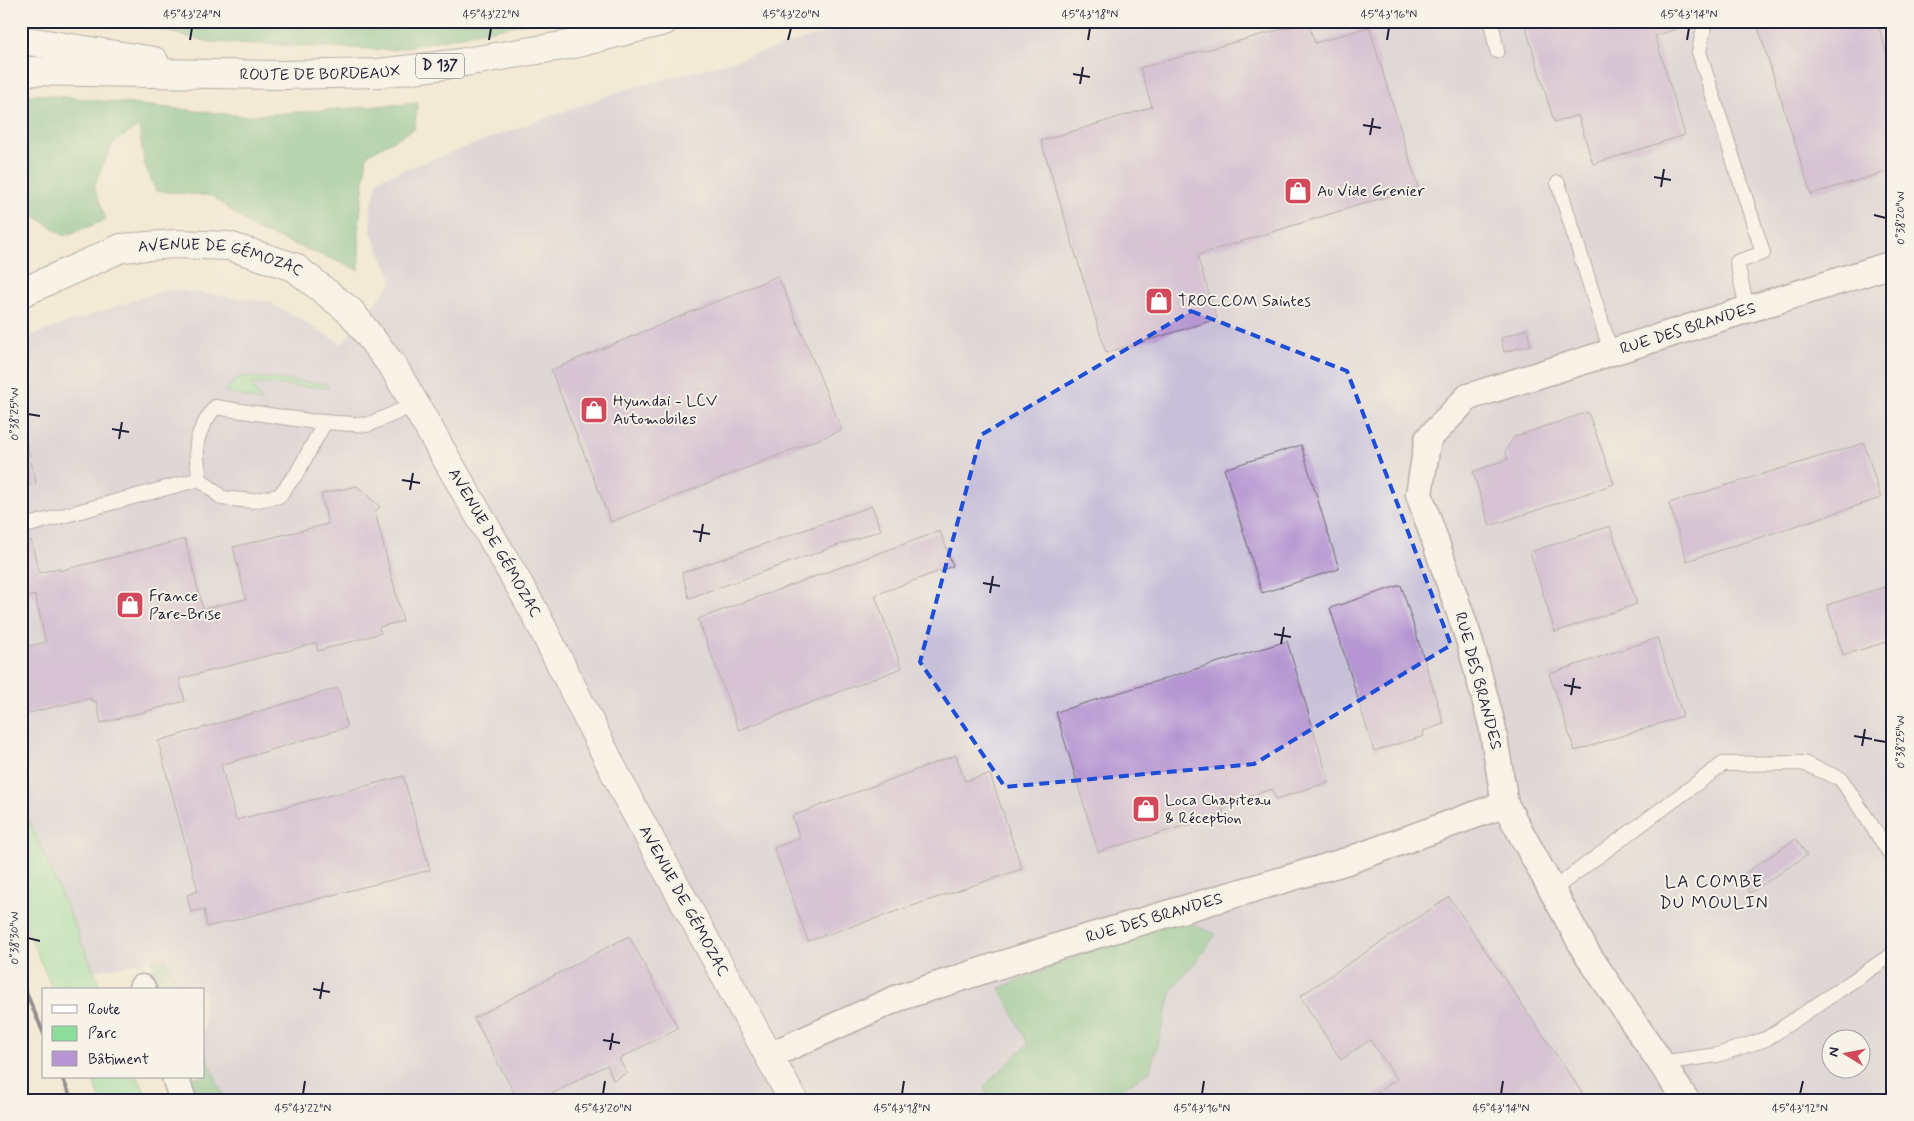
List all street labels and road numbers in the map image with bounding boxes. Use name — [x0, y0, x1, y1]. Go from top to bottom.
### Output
road number: D 137 — [416, 54, 464, 78]
street label: ROUTE DE BORDEAUX — [240, 60, 401, 86]
street label: AVENUE DE GÉMOZAC — [137, 233, 308, 281]
street label: RUE DES BRANDES — [1617, 297, 1759, 359]
street label: AVENUE DE GÉMOZAC — [443, 464, 546, 621]
street label: RUE DES BRANDES — [1450, 610, 1506, 752]
street label: AVENUE DE GÉMOZAC — [634, 821, 734, 980]
street label: RUE DES BRANDES — [1083, 888, 1225, 948]

